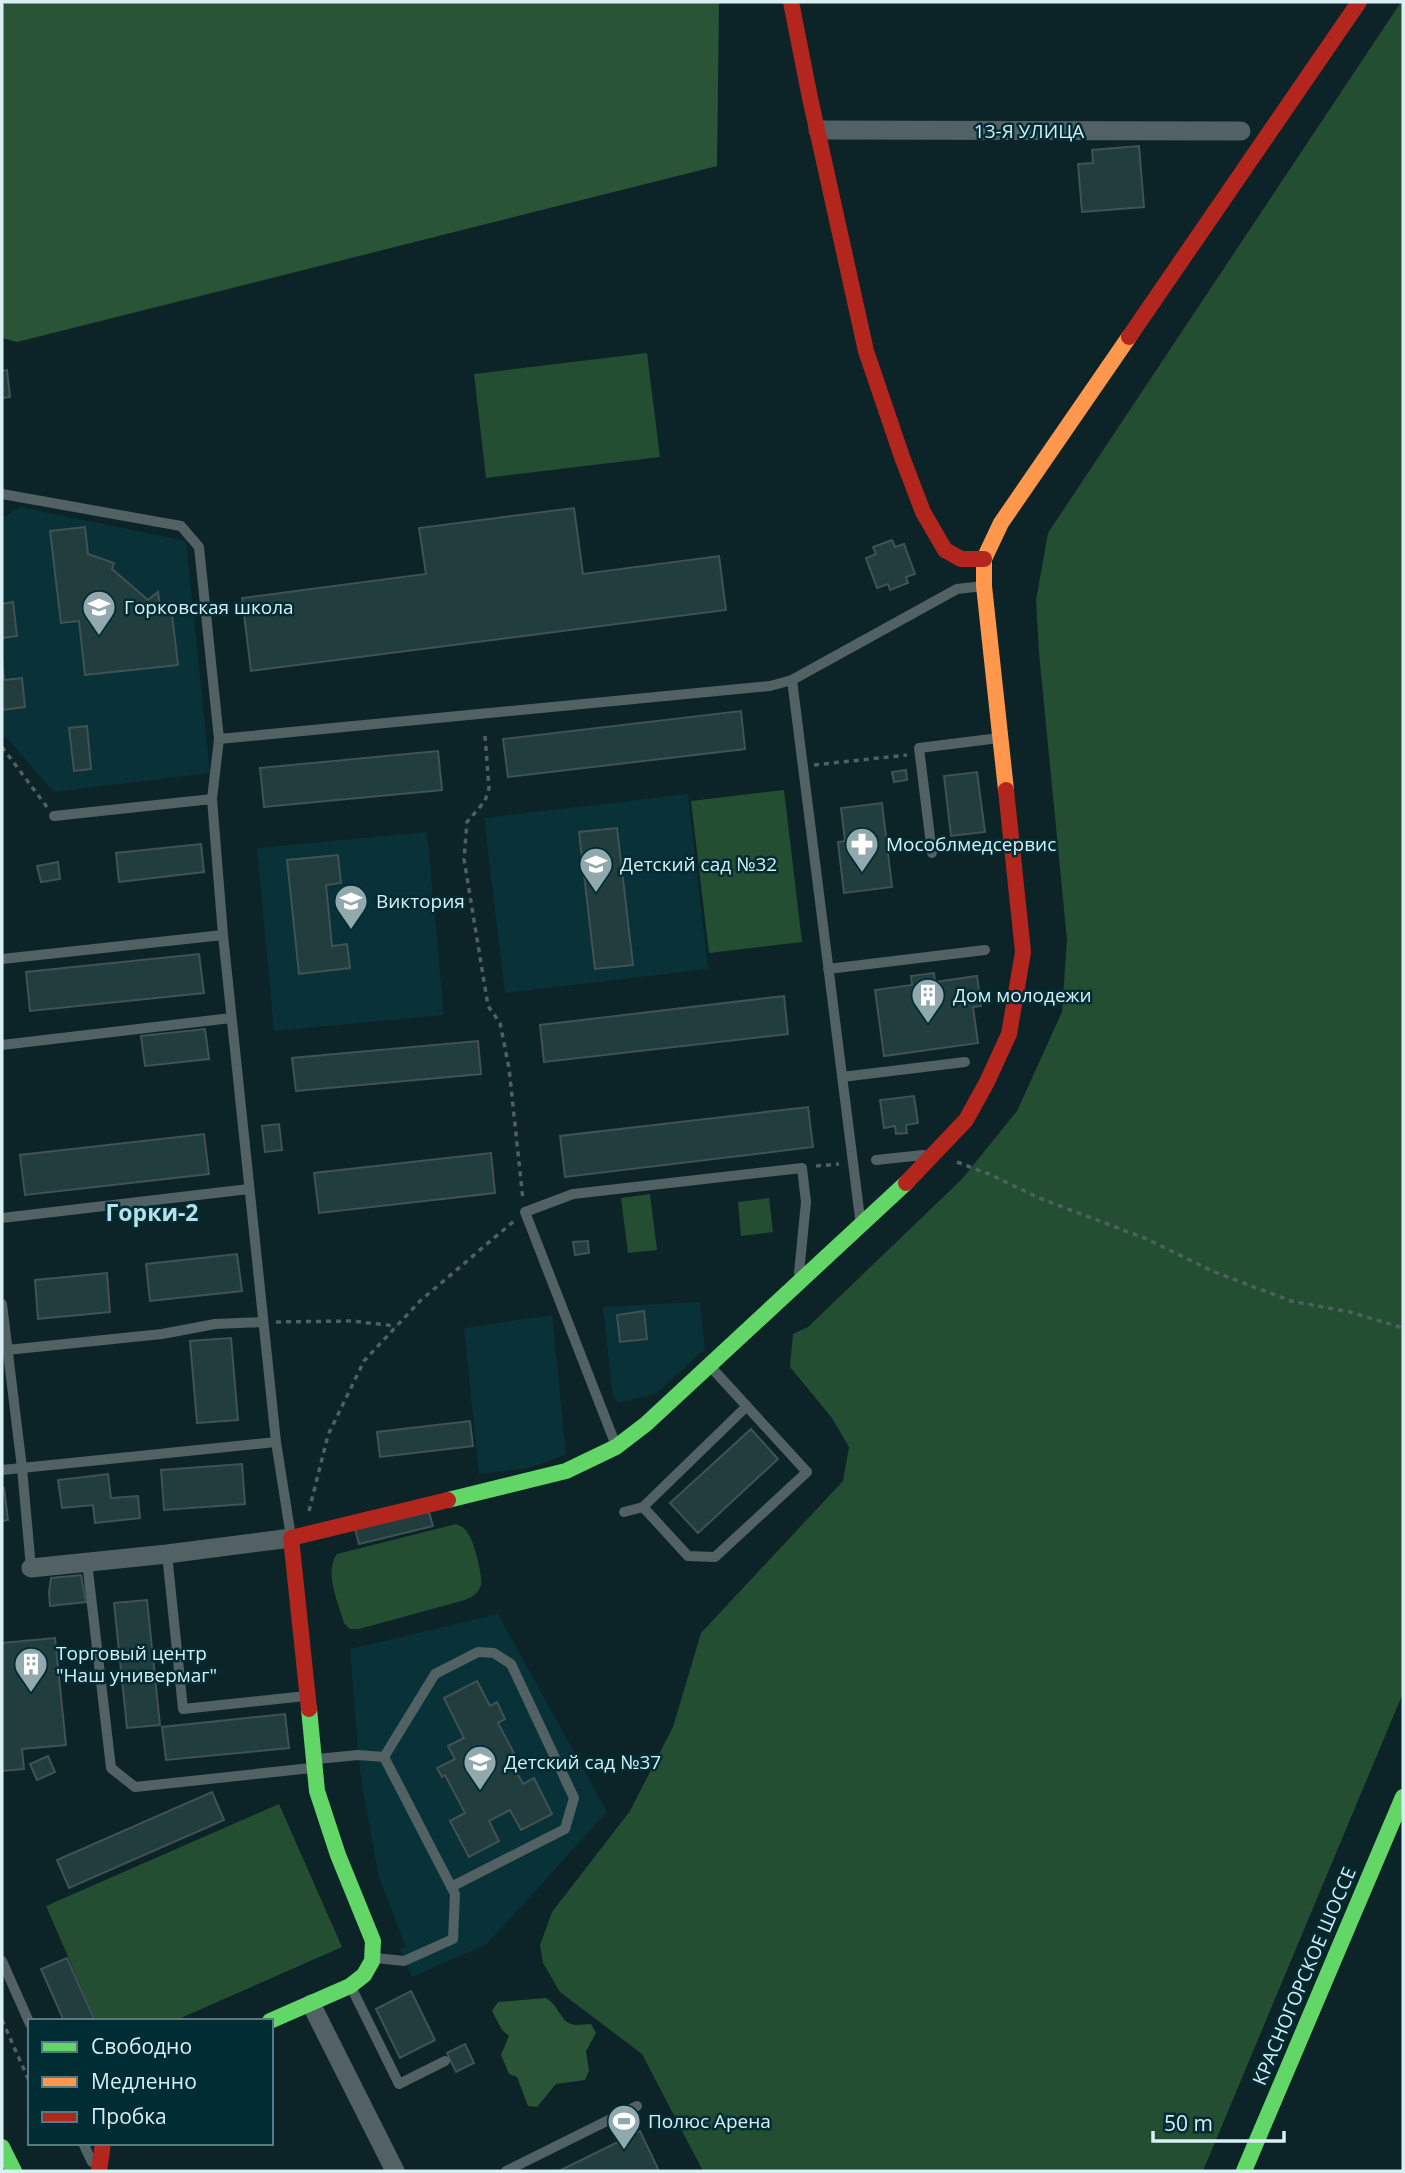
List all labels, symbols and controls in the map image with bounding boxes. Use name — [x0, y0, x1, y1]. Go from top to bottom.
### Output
street label: 13-Я УЛИЦА — [974, 118, 1084, 144]
school or university icon: Горковская школа — [80, 588, 118, 637]
place label: Горковская школа — [124, 594, 294, 620]
pharmacy icon: Мособлмедсервис — [843, 825, 881, 874]
place label: Мособлмедсервис — [886, 831, 1056, 857]
school or university icon: Детский сад №32 — [577, 845, 615, 894]
place label: Детский сад №32 — [620, 851, 777, 877]
school or university icon: Виктория — [332, 882, 370, 931]
place label: Виктория — [376, 888, 465, 914]
building icon: Дом молодежи — [909, 976, 947, 1025]
place label: Дом молодежи — [953, 982, 1092, 1008]
district label: Горки-2 — [105, 1196, 199, 1228]
place label: Торговый центр "Наш универмаг" — [56, 1640, 217, 1688]
building icon: Торговый центр "Наш универмаг" — [12, 1645, 50, 1694]
school or university icon: Детский сад №37 — [461, 1743, 499, 1792]
place label: Детский сад №37 — [504, 1749, 661, 1775]
street label: КРАСНОГОРСКОЕ ШОССЕ — [1246, 1863, 1362, 2089]
legend — [28, 2019, 273, 2145]
text: Свободно — [91, 2032, 192, 2060]
text: Медленно — [91, 2067, 197, 2095]
scale bar — [1153, 2100, 1284, 2144]
text: Пробка — [91, 2102, 167, 2130]
sports icon: Полюс Арена — [605, 2102, 643, 2151]
place label: Полюс Арена — [648, 2108, 771, 2134]
text: 50 m — [1164, 2109, 1213, 2137]

